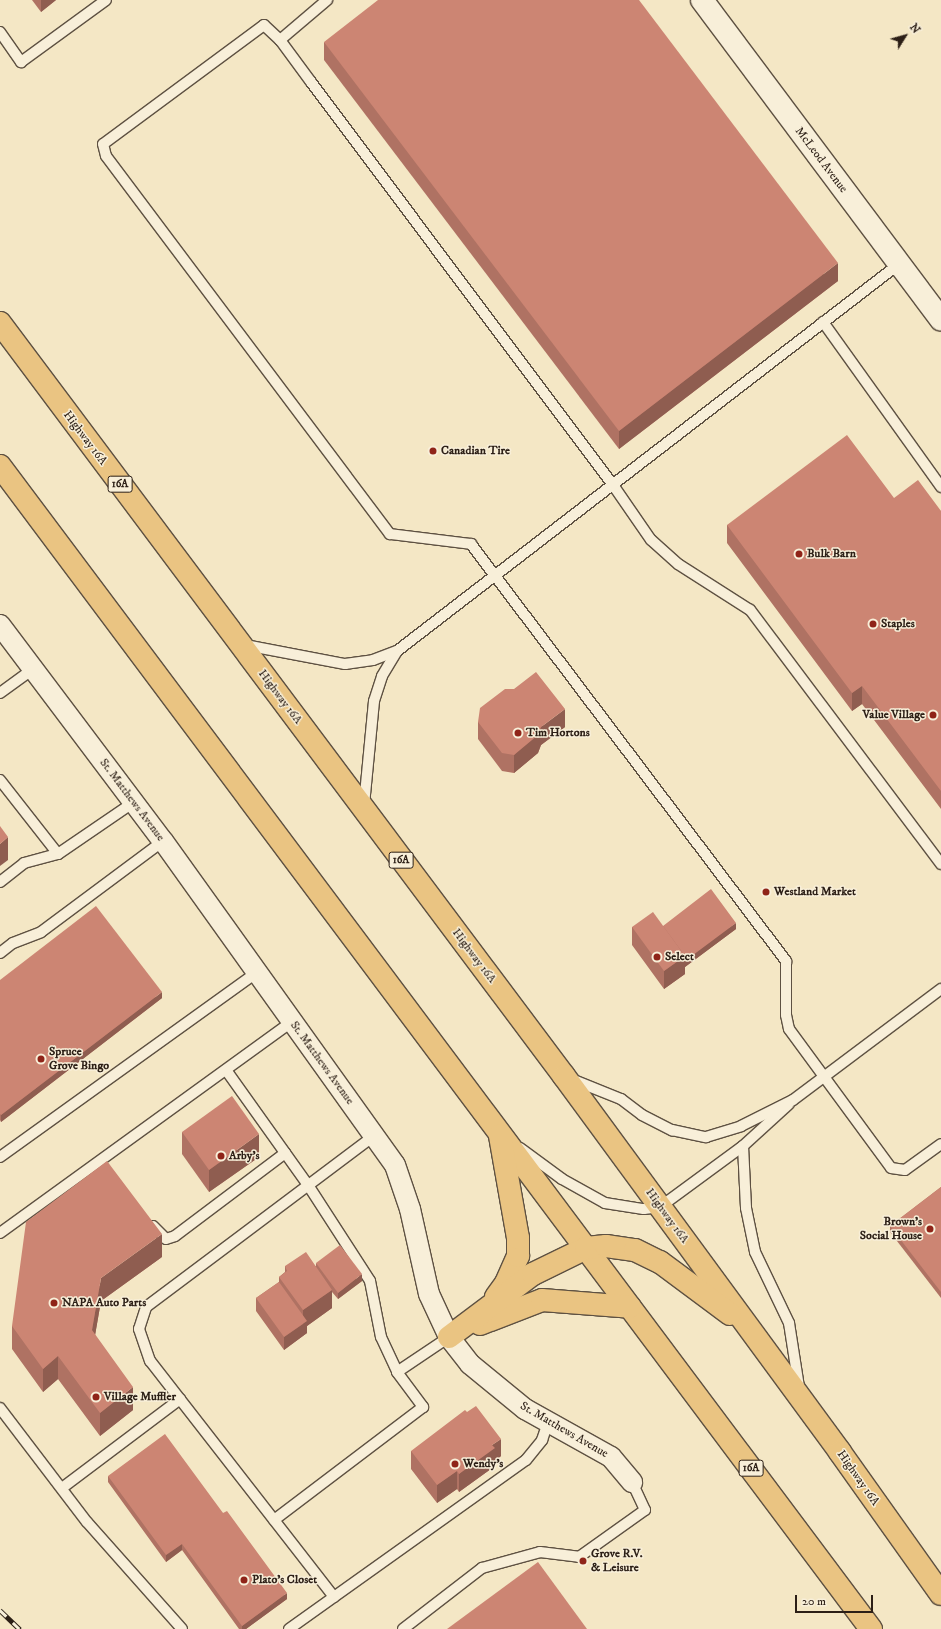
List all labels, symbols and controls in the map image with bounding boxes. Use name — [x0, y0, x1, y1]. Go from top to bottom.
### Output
north arrow — [885, 16, 925, 56]
text: N — [906, 21, 923, 37]
street label: McLeod Avenue — [792, 124, 850, 196]
street label: Highway 16A — [60, 408, 110, 468]
place label: Canadian Tire — [441, 444, 510, 458]
marker: Canadian Tire — [428, 446, 438, 456]
road number: 16A — [107, 475, 133, 493]
place label: Bulk Barn — [807, 547, 856, 561]
marker: Bulk Barn — [794, 549, 804, 559]
place label: Staples — [881, 617, 915, 631]
marker: Staples — [868, 619, 878, 629]
street label: Highway 16A — [255, 667, 305, 727]
place label: Value Village — [862, 708, 925, 722]
marker: Value Village — [928, 710, 938, 720]
place label: Tim Hortons — [526, 726, 590, 740]
marker: Tim Hortons — [513, 728, 523, 738]
street label: St. Matthews Avenue — [96, 756, 168, 844]
road number: 16A — [388, 851, 414, 869]
place label: Westland Market — [774, 885, 856, 899]
marker: Westland Market — [761, 887, 771, 897]
street label: Highway 16A — [449, 926, 499, 986]
place label: Select — [665, 950, 694, 964]
marker: Select — [652, 952, 662, 962]
street label: St. Matthews Avenue — [287, 1019, 357, 1107]
place label: Spruce Grove Bingo — [49, 1045, 109, 1073]
marker: Spruce Grove Bingo — [36, 1054, 46, 1064]
place label: Arby's — [229, 1149, 259, 1163]
marker: Arby's — [216, 1151, 226, 1161]
street label: Highway 16A — [642, 1186, 692, 1246]
place label: Brown's Social House — [860, 1215, 922, 1243]
marker: Brown's Social House — [925, 1224, 935, 1234]
place label: NAPA Auto Parts — [62, 1296, 146, 1310]
marker: NAPA Auto Parts — [49, 1298, 59, 1308]
place label: Village Muffler — [104, 1390, 176, 1404]
marker: Village Muffler — [91, 1392, 101, 1402]
street label: St. Matthews Avenue — [517, 1399, 611, 1461]
street label: Highway 16A — [834, 1447, 882, 1509]
place label: Wendy's — [463, 1457, 503, 1471]
marker: Wendy's — [450, 1459, 460, 1469]
road number: 16A — [738, 1459, 764, 1477]
place label: Grove R.V. & Leisure — [591, 1547, 643, 1575]
marker: Grove R.V. & Leisure — [578, 1556, 588, 1566]
place label: Plato's Closet — [252, 1573, 317, 1587]
marker: Plato's Closet — [239, 1575, 249, 1585]
scale bar — [797, 1587, 875, 1613]
text: 20 m — [802, 1594, 826, 1609]

